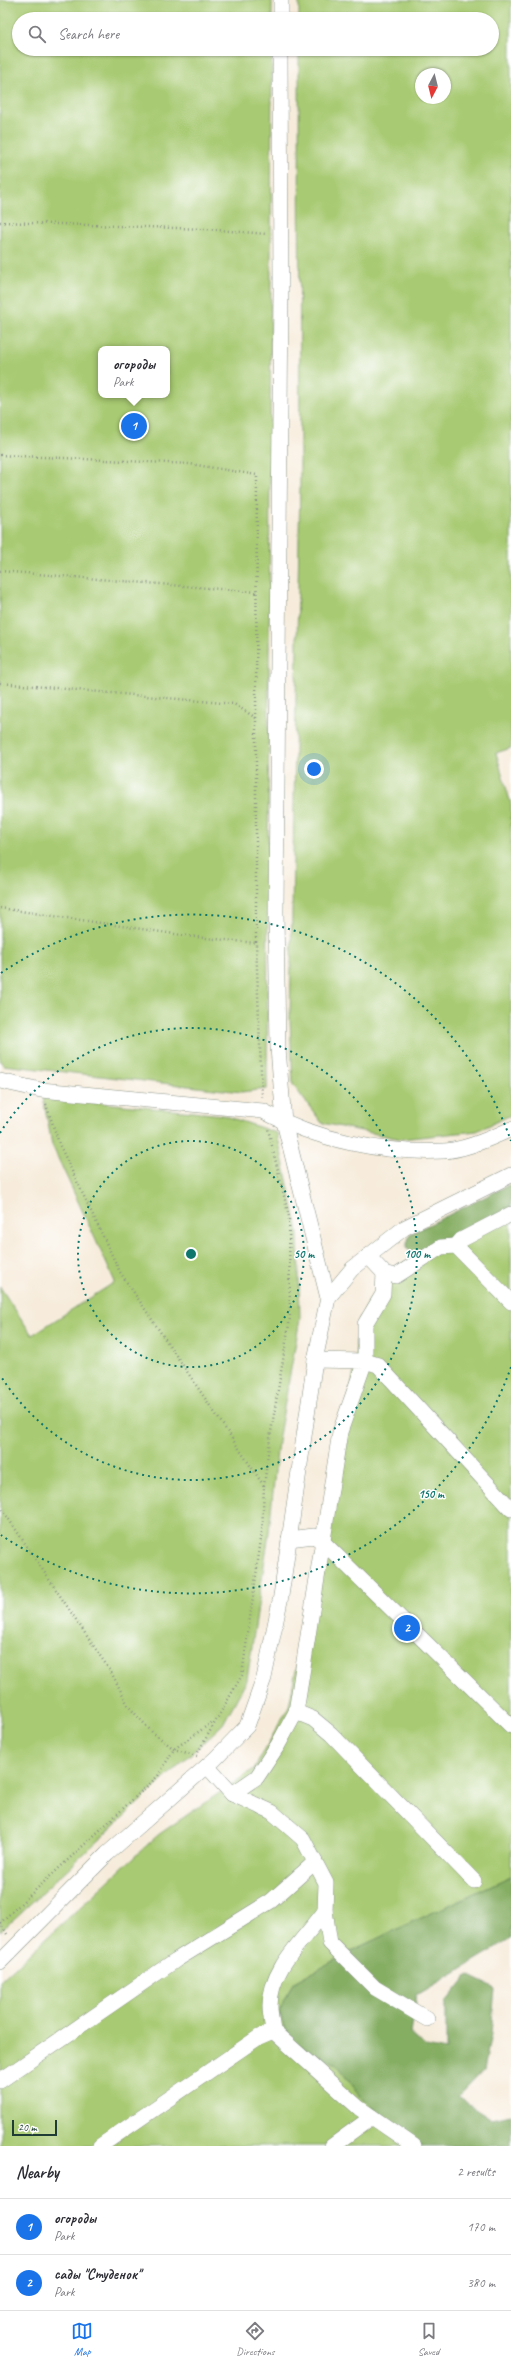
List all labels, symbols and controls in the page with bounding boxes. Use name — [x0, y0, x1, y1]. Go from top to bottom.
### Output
search box — [12, 12, 499, 56]
icon: search — [26, 23, 48, 45]
text: Search here — [58, 25, 119, 44]
north arrow — [415, 68, 451, 104]
popup — [98, 346, 170, 398]
text: огороды — [113, 355, 155, 374]
text: Park — [113, 374, 134, 390]
pin: 1 — [121, 411, 147, 441]
your location — [304, 759, 324, 779]
text: 50 m — [294, 1246, 315, 1262]
text: 100 m — [404, 1246, 431, 1262]
centre of rings — [184, 1247, 198, 1261]
text: 150 m — [418, 1486, 445, 1502]
pin: 2 — [394, 1613, 420, 1643]
scale bar — [12, 2118, 57, 2137]
text: 20 m — [18, 2120, 37, 2134]
text: Nearby — [16, 2162, 59, 2183]
text: 2 results — [457, 2164, 495, 2180]
text: огороды — [54, 2209, 96, 2228]
text: 1 — [26, 2219, 32, 2235]
text: 170 m — [467, 2219, 495, 2235]
text: Park — [54, 2228, 75, 2244]
text: сады "Студенок" — [54, 2265, 141, 2284]
text: 2 — [26, 2275, 32, 2291]
text: 380 m — [467, 2275, 495, 2291]
text: Park — [54, 2284, 75, 2300]
tab: Map — [71, 2320, 93, 2358]
tab: Directions — [236, 2320, 275, 2358]
tab: Saved — [418, 2320, 440, 2358]

